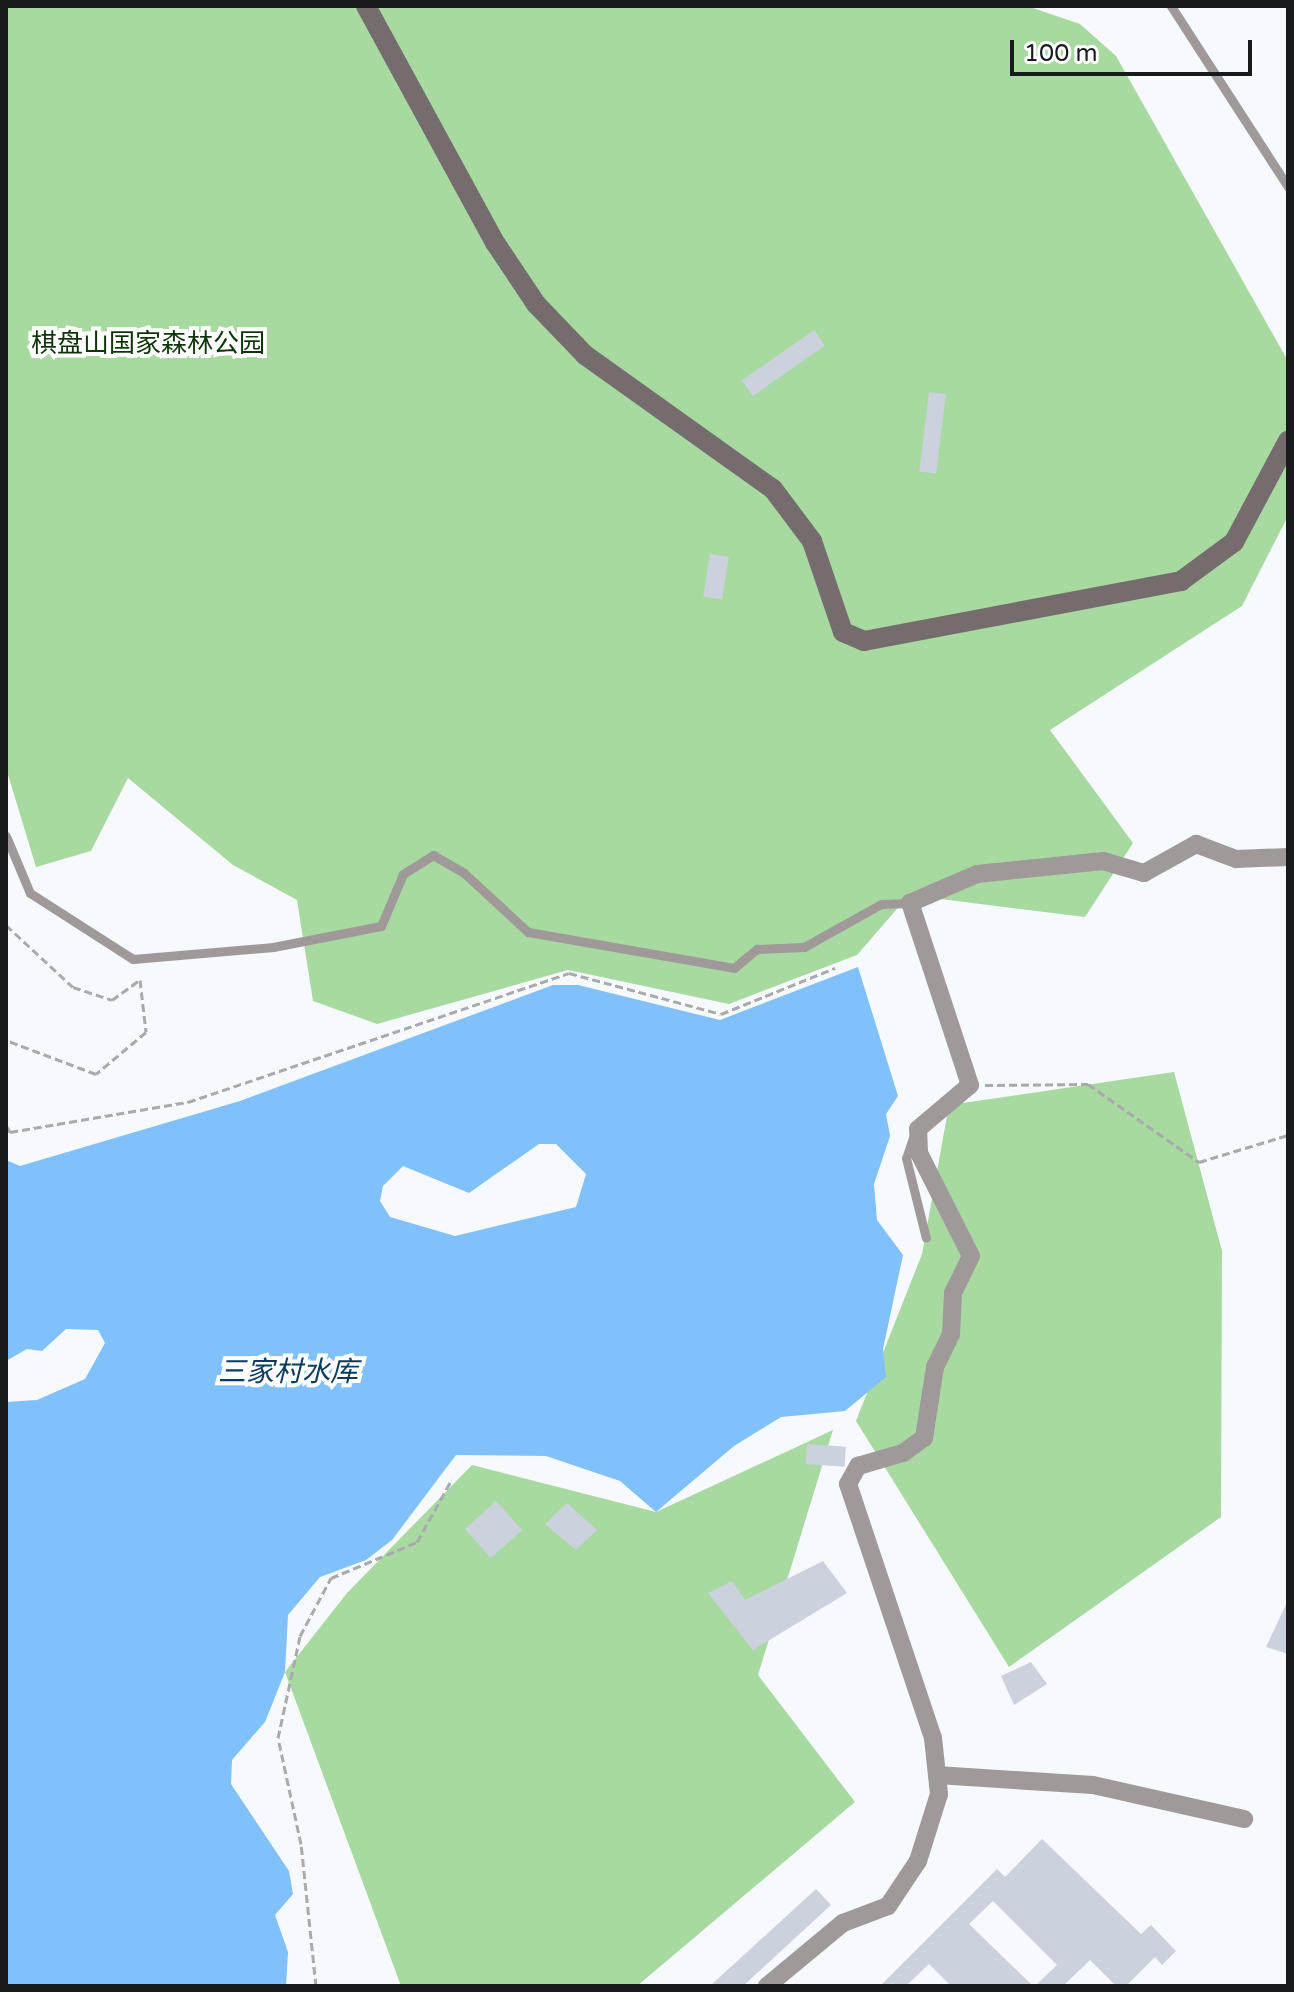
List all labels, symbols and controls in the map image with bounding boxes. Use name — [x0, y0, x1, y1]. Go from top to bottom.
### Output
scale bar — [1014, 24, 1256, 74]
text: 100 m — [1024, 39, 1098, 68]
park label: 棋盘山国家森林公园 — [31, 328, 265, 360]
water label: 三家村水库 — [218, 1355, 358, 1389]

